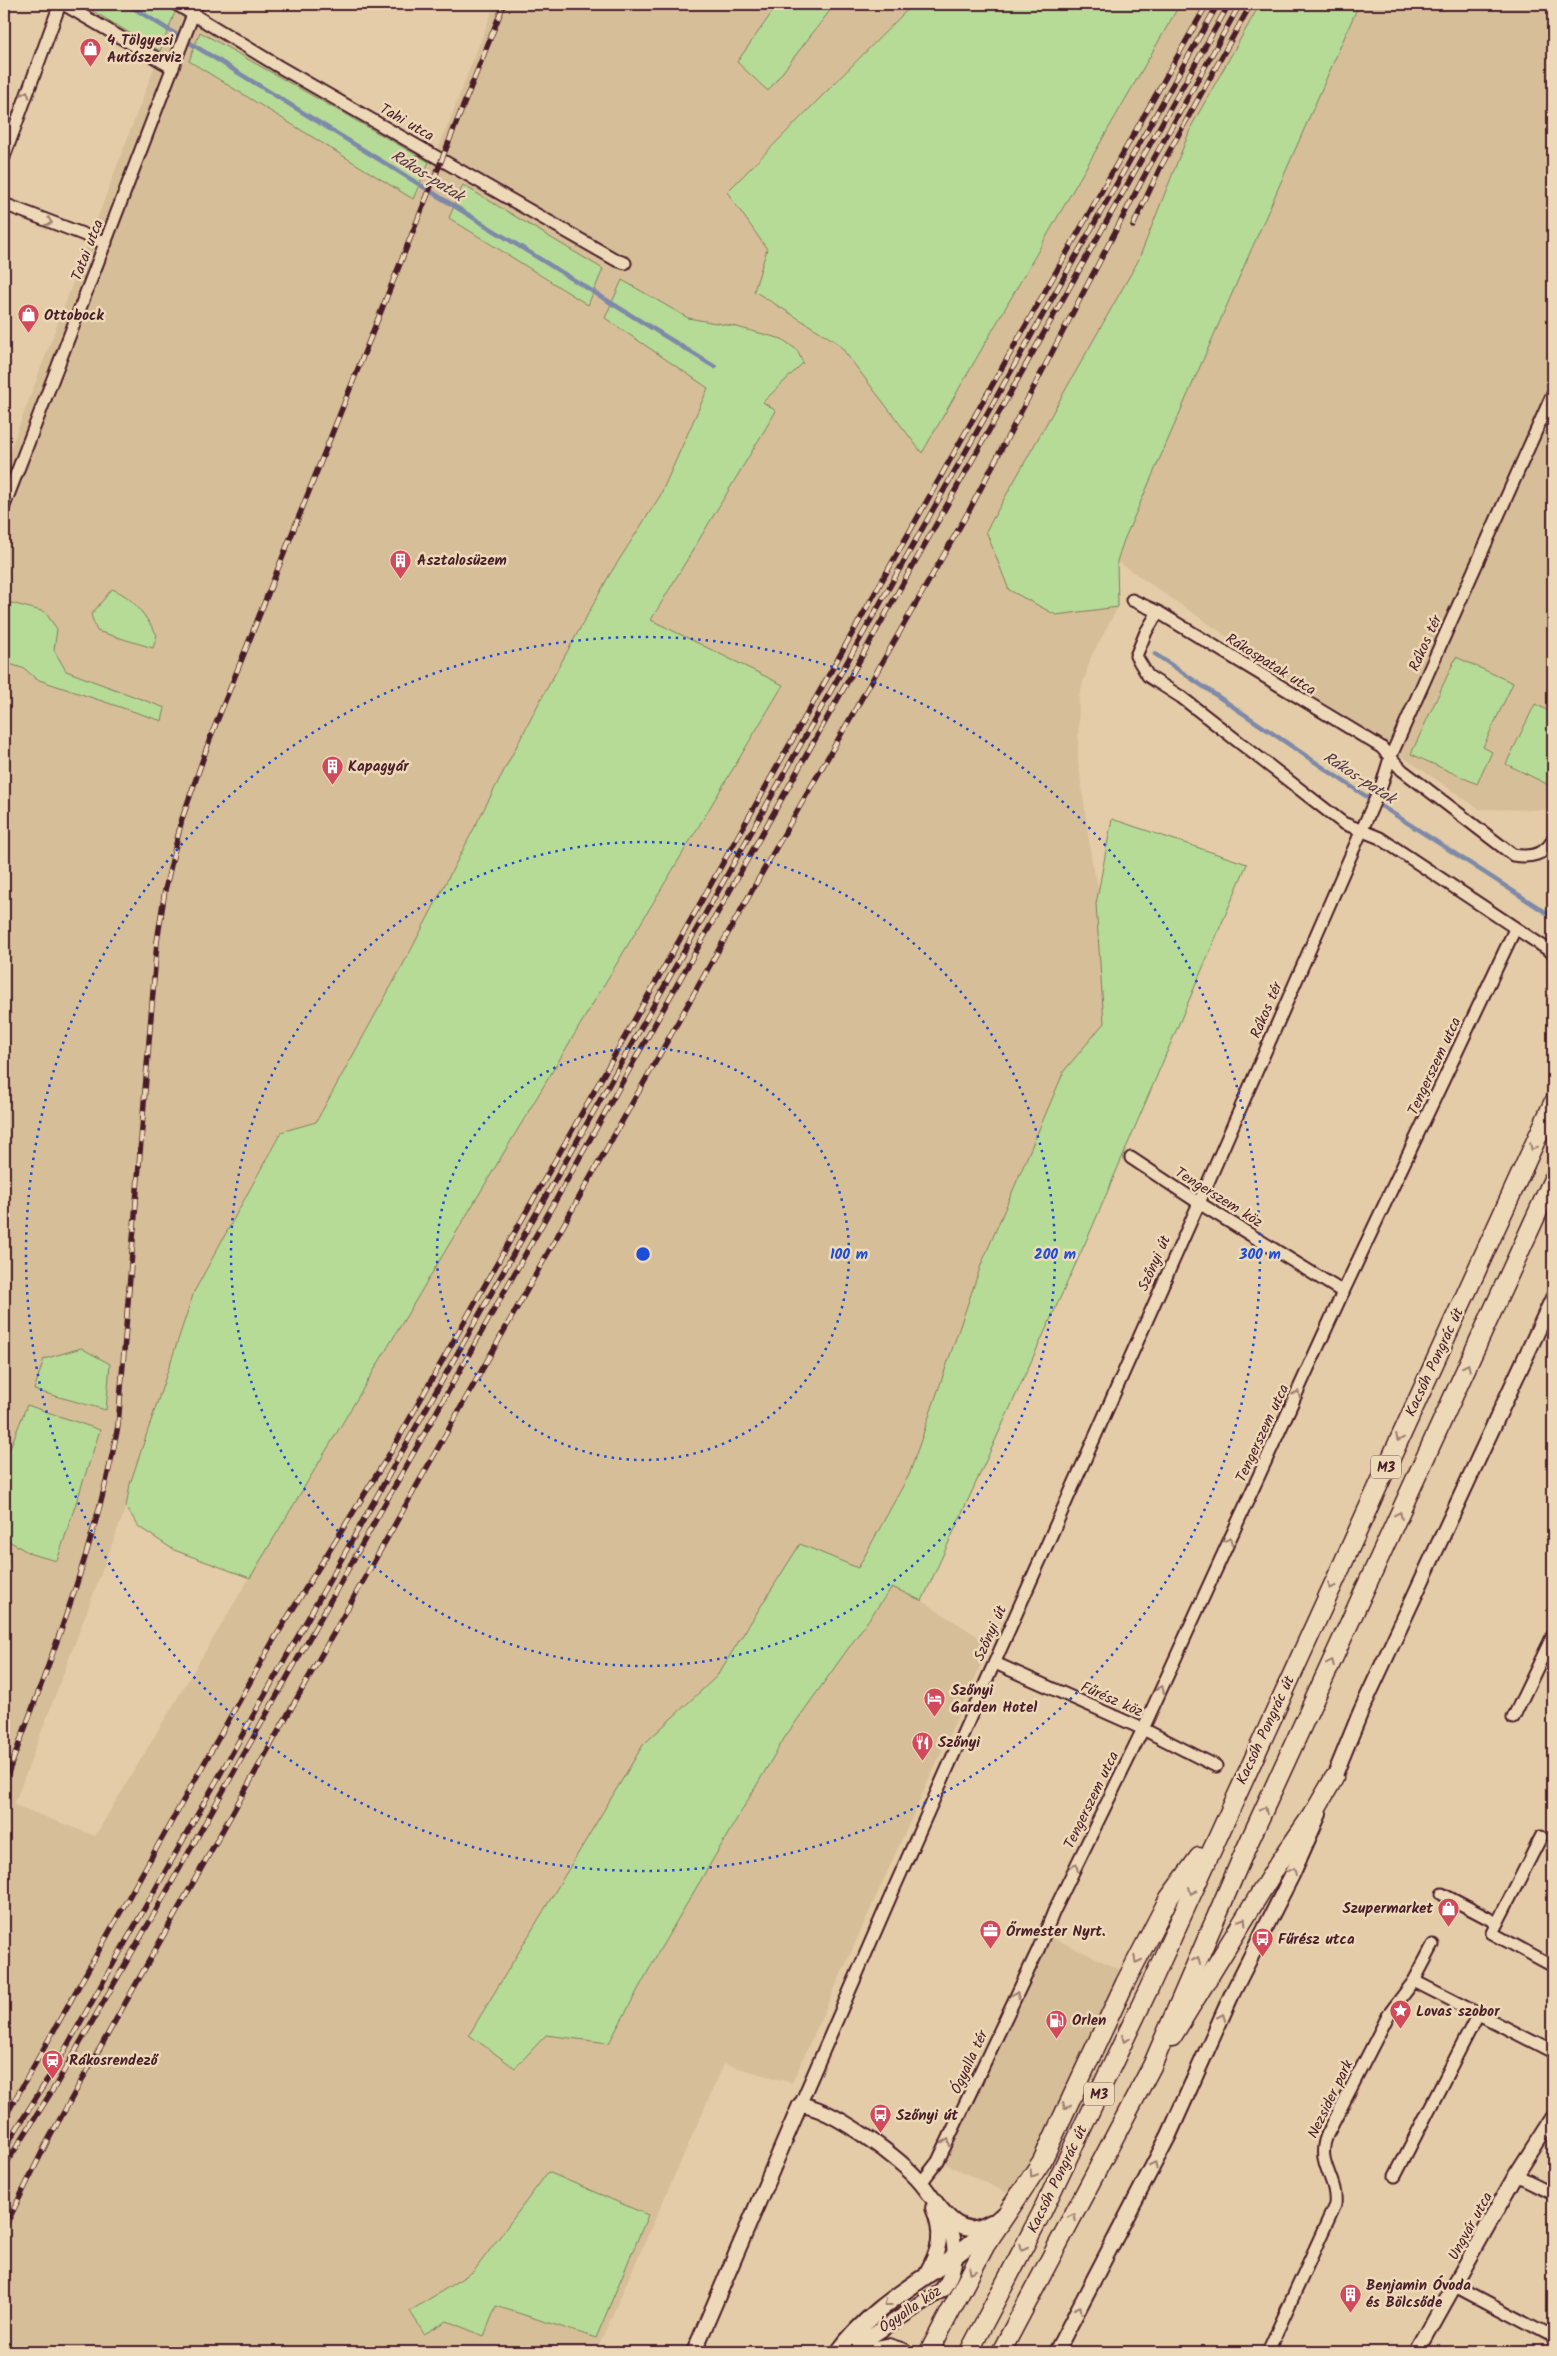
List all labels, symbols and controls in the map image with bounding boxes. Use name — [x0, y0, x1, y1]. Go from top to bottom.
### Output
place label: 4 Tölgyesi Autószerviz — [107, 29, 182, 70]
shop icon: 4 Tölgyesi Autószerviz — [79, 37, 103, 68]
one-way arrow — [20, 91, 30, 99]
street label: Tahi utca — [375, 98, 438, 148]
water label: Rákos-patak — [386, 144, 471, 210]
one-way arrow — [45, 216, 53, 226]
street label: Tatai utca — [65, 216, 111, 285]
shop icon: Ottobock — [16, 303, 40, 334]
place label: Ottobock — [44, 304, 104, 328]
building icon: Asztalosüzem — [389, 548, 413, 579]
place label: Asztalosüzem — [417, 549, 507, 573]
street label: Rákos tér — [1403, 610, 1449, 675]
street label: Rákospatak utca — [1220, 627, 1320, 702]
water label: Rákos-patak — [1318, 745, 1403, 812]
building icon: Kapagyár — [320, 754, 344, 785]
place label: Kapagyár — [348, 755, 409, 779]
street label: Rákos tér — [1244, 977, 1290, 1042]
street label: Tengerszem utca — [1402, 1013, 1468, 1120]
one-way arrow — [1529, 1142, 1539, 1151]
street label: Tengerszem köz — [1170, 1161, 1267, 1235]
street label: Szőnyi út — [1132, 1231, 1178, 1295]
text: 100 m — [830, 1243, 868, 1267]
text: 200 m — [1034, 1243, 1076, 1267]
text: 300 m — [1238, 1243, 1281, 1267]
centre of rings — [634, 1245, 652, 1263]
street label: Kacsóh Pongrác út — [1399, 1304, 1471, 1421]
one-way arrow — [1461, 1363, 1471, 1372]
street label: Tengerszem utca — [1230, 1380, 1296, 1487]
one-way arrow — [1290, 1390, 1301, 1399]
one-way arrow — [1394, 1433, 1405, 1442]
road number: M3 — [1371, 1455, 1401, 1478]
one-way arrow — [1393, 1511, 1404, 1520]
one-way arrow — [1223, 1537, 1233, 1546]
one-way arrow — [1327, 1581, 1337, 1590]
street label: Szőnyi út — [968, 1601, 1014, 1665]
one-way arrow — [1325, 1659, 1336, 1668]
street label: Kacsóh Pongrác út — [1230, 1672, 1302, 1789]
street label: Fűrész köz — [1077, 1676, 1147, 1724]
place label: Szőnyi Garden Hotel — [951, 1679, 1037, 1720]
one-way arrow — [1155, 1685, 1165, 1694]
hotel icon: Szőnyi Garden Hotel — [923, 1687, 947, 1718]
restaurant icon: Szőnyi — [910, 1730, 934, 1761]
place label: Szőnyi — [938, 1731, 981, 1755]
street label: Tengerszem utca — [1058, 1748, 1126, 1853]
one-way arrow — [1257, 1806, 1268, 1815]
one-way arrow — [1069, 1863, 1079, 1872]
one-way arrow — [1287, 1868, 1297, 1877]
one-way arrow — [1188, 1886, 1198, 1895]
shop icon: Szupermarket — [1437, 1896, 1461, 1927]
place label: Szupermarket — [1343, 1897, 1433, 1921]
one-way arrow — [1236, 1918, 1246, 1927]
office icon: Őrmester Nyrt. — [978, 1919, 1002, 1950]
place label: Őrmester Nyrt. — [1006, 1920, 1106, 1944]
bus stop icon: Fűrész utca — [1250, 1927, 1274, 1958]
place label: Fűrész utca — [1278, 1928, 1355, 1952]
one-way arrow — [1133, 1954, 1143, 1963]
one-way arrow — [1191, 1956, 1202, 1965]
one-way arrow — [1010, 1991, 1021, 2000]
place icon: Lovas szobor — [1388, 1999, 1412, 2030]
place label: Lovas szobor — [1416, 2000, 1500, 2024]
fuel station icon: Orlen — [1044, 2008, 1068, 2039]
place label: Orlen — [1072, 2009, 1106, 2033]
one-way arrow — [1215, 2013, 1226, 2022]
street label: Ógyalla tér — [945, 2026, 996, 2098]
one-way arrow — [1120, 2034, 1131, 2043]
station icon: Rákosrendező — [41, 2048, 65, 2079]
place label: Rákosrendező — [69, 2049, 160, 2073]
street label: Nezsider park — [1302, 2055, 1361, 2143]
road number: M3 — [1084, 2082, 1114, 2106]
one-way arrow — [1062, 2101, 1073, 2110]
bus stop icon: Szőnyi út — [868, 2103, 892, 2134]
place label: Szőnyi út — [896, 2104, 958, 2128]
street label: Kacsóh Pongrác út — [1021, 2121, 1095, 2238]
one-way arrow — [941, 2138, 951, 2147]
one-way arrow — [1148, 2161, 1158, 2170]
one-way arrow — [1030, 2169, 1040, 2178]
street label: Ungvár utca — [1442, 2188, 1500, 2265]
one-way arrow — [1067, 2213, 1077, 2222]
one-way arrow — [1019, 2243, 1029, 2252]
one-way arrow — [968, 2266, 978, 2275]
place label: Benjamin Óvoda és Bölcsőde — [1366, 2274, 1471, 2315]
street label: Ógyalla köz — [874, 2280, 947, 2340]
building icon: Benjamin Óvoda és Bölcsőde — [1338, 2282, 1362, 2313]
one-way arrow — [884, 2297, 893, 2305]
one-way arrow — [1073, 2306, 1083, 2315]

